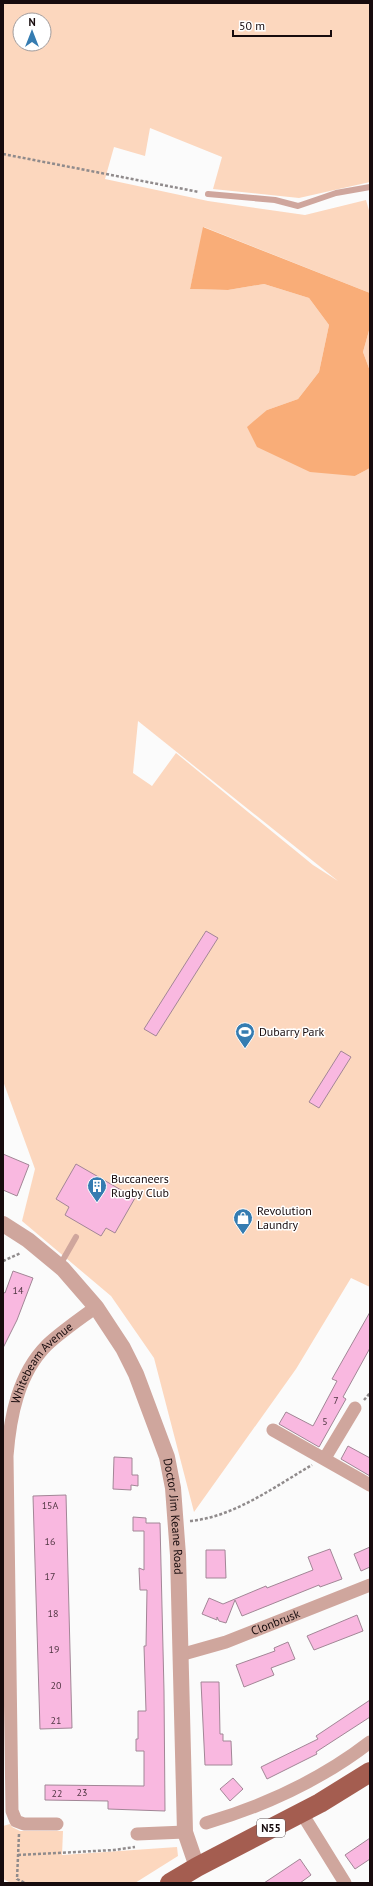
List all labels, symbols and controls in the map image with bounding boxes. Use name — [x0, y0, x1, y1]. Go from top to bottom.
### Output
north arrow — [12, 12, 52, 52]
scale bar — [233, 12, 331, 38]
text: N — [28, 15, 36, 29]
text: 50 m — [239, 18, 265, 33]
sports icon: Dubarry Park — [234, 1021, 256, 1049]
place label: Dubarry Park — [259, 1024, 325, 1039]
place label: Buccaneers Rugby Club — [111, 1171, 169, 1200]
building icon: Buccaneers Rugby Club — [86, 1175, 108, 1203]
place label: Revolution Laundry — [257, 1203, 312, 1232]
shop icon: Revolution Laundry — [232, 1207, 254, 1235]
house number: 14 — [13, 1284, 24, 1297]
street label: Whitebeam Avenue — [8, 1319, 75, 1405]
house number: 7 — [333, 1394, 339, 1407]
house number: 5 — [322, 1415, 328, 1428]
street label: Doctor Jim Keane Road — [160, 1457, 186, 1575]
house number: 15A — [42, 1499, 59, 1512]
house number: 16 — [45, 1535, 55, 1548]
house number: 17 — [45, 1570, 55, 1583]
street label: Clonbrusk — [249, 1605, 302, 1638]
house number: 18 — [48, 1607, 58, 1620]
house number: 19 — [49, 1643, 59, 1656]
house number: 20 — [51, 1679, 62, 1692]
house number: 21 — [51, 1714, 61, 1727]
house number: 23 — [77, 1786, 87, 1799]
house number: 22 — [52, 1787, 62, 1800]
road number: N55 — [257, 1819, 285, 1837]

